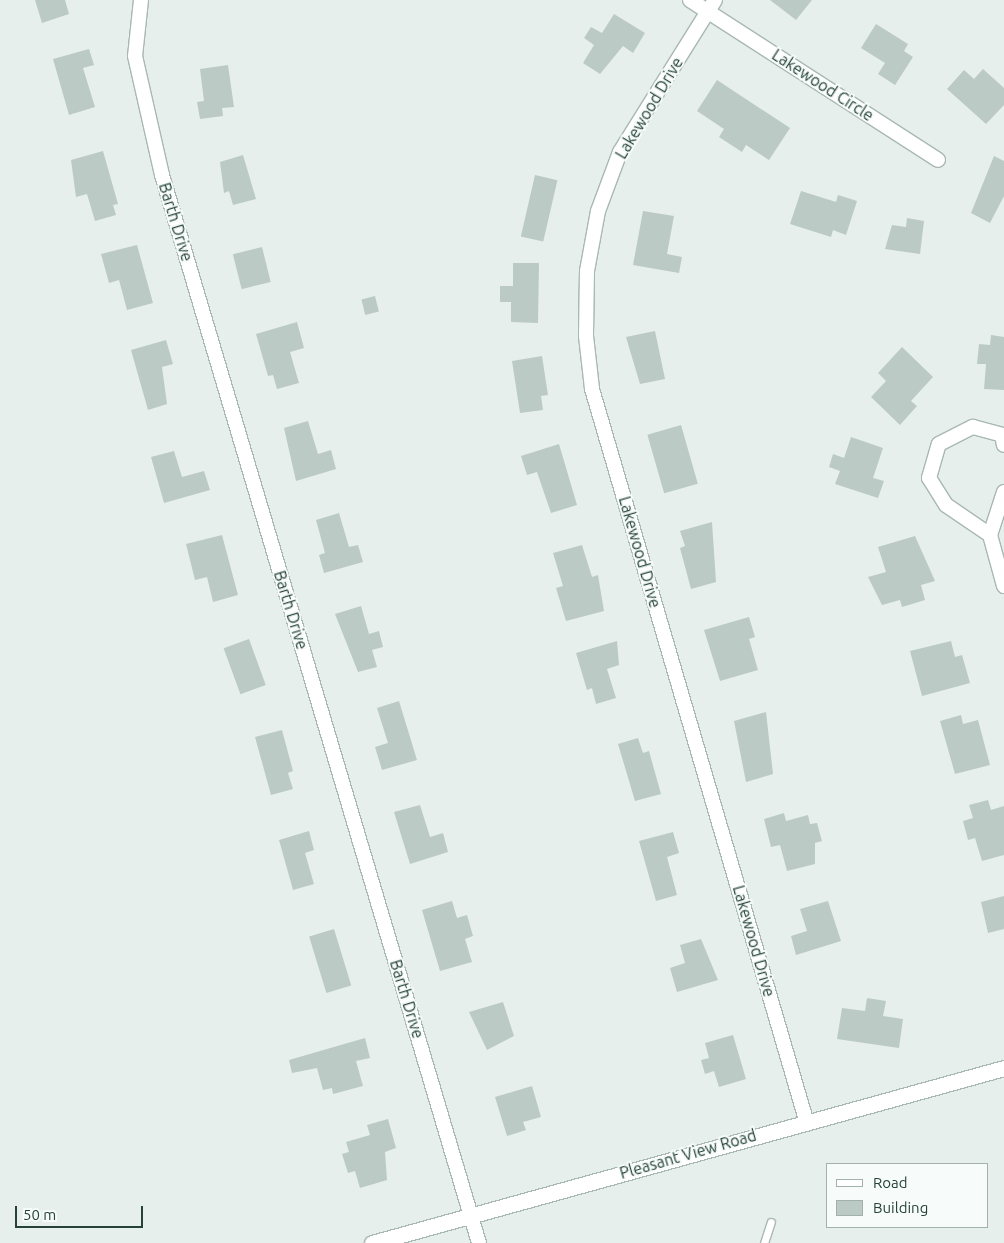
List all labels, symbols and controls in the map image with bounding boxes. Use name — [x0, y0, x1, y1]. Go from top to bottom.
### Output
street label: Lakewood Circle — [769, 45, 877, 125]
street label: Lakewood Drive — [611, 54, 687, 162]
street label: Barth Drive — [155, 180, 197, 264]
street label: Lakewood Drive — [615, 494, 665, 610]
street label: Barth Drive — [270, 568, 312, 652]
street label: Lakewood Drive — [729, 883, 779, 999]
street label: Barth Drive — [386, 957, 428, 1041]
street label: Pleasant View Road — [617, 1125, 759, 1183]
legend — [826, 1163, 989, 1228]
text: Road — [873, 1174, 908, 1191]
scale bar — [18, 1196, 145, 1228]
text: Building — [873, 1199, 928, 1216]
text: 50 m — [23, 1206, 56, 1223]

